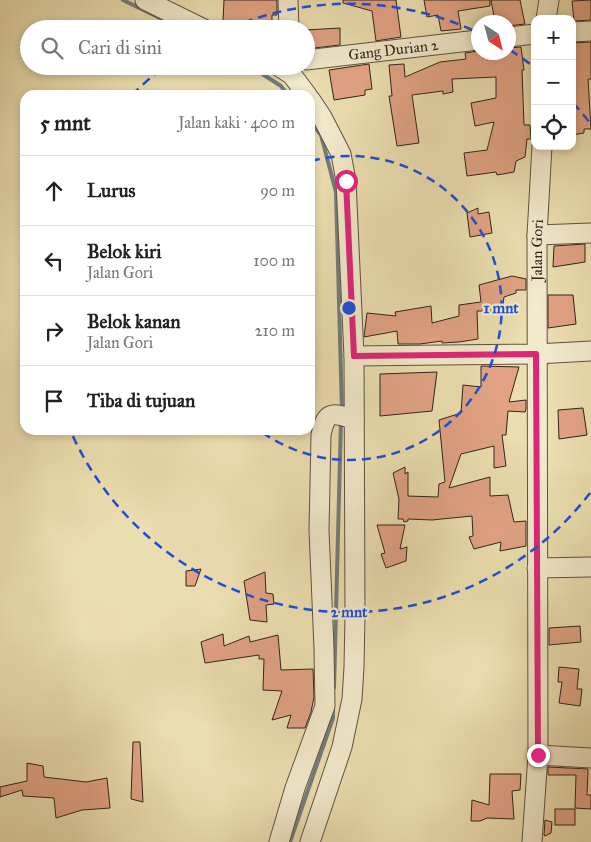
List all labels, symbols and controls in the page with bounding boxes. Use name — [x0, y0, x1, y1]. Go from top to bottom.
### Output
north arrow — [471, 15, 516, 60]
map controls — [531, 15, 576, 150]
button: + — [531, 15, 576, 60]
search box — [20, 20, 315, 75]
icon: search — [38, 34, 66, 62]
text: Cari di sini — [78, 36, 162, 59]
street label: Gang Durian 2 — [347, 36, 440, 64]
button: − — [531, 60, 576, 105]
button: locate — [531, 105, 576, 150]
text: 5 mnt — [40, 110, 91, 136]
text: Jalan kaki · 400 m — [178, 113, 295, 132]
route start — [335, 170, 358, 193]
icon: ahead — [40, 177, 68, 205]
text: Lurus — [87, 179, 135, 202]
text: 90 m — [260, 181, 295, 200]
street label: Jalan Gori — [528, 219, 547, 283]
text: Belok kiri — [87, 240, 161, 263]
icon: left — [40, 247, 68, 275]
text: 100 m — [253, 251, 295, 270]
text: Jalan Gori — [87, 263, 153, 282]
centre of rings — [340, 299, 358, 317]
text: 1 mnt — [483, 299, 519, 317]
text: Belok kanan — [87, 310, 181, 333]
icon: right — [40, 317, 68, 345]
text: 210 m — [255, 321, 295, 340]
text: Jalan Gori — [87, 333, 153, 352]
icon: arrive — [40, 387, 68, 415]
text: Tiba di tujuan — [87, 389, 195, 412]
text: 2 mnt — [331, 603, 368, 621]
route end — [527, 744, 550, 767]

